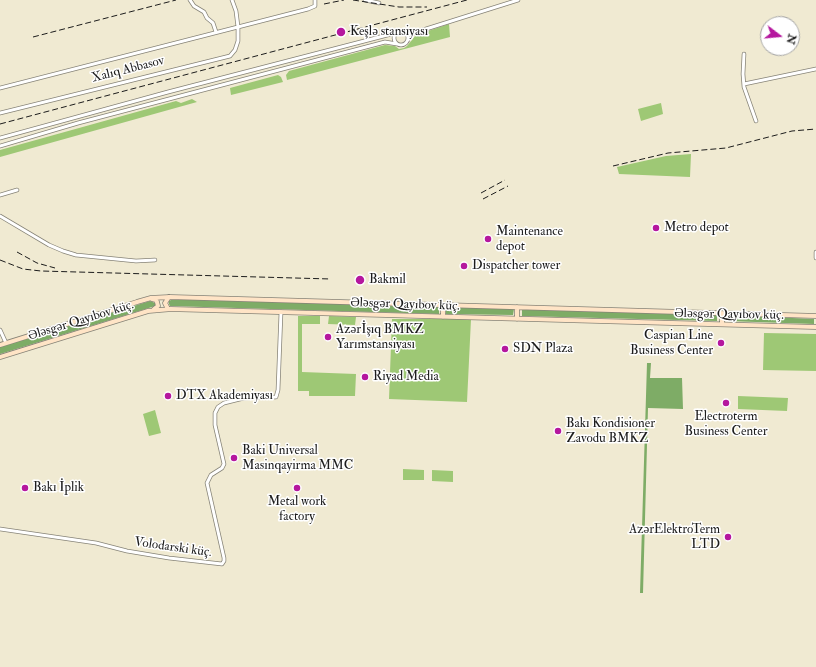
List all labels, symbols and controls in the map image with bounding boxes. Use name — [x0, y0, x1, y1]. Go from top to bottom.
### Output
north arrow — [760, 16, 800, 56]
place label: Keşlə stansiyası — [350, 24, 428, 40]
marker: Keşlə stansiyası — [335, 26, 347, 38]
text: N — [783, 33, 799, 46]
street label: Xalıq Abbasov — [90, 53, 166, 87]
place label: Metro depot — [664, 220, 729, 236]
marker: Metro depot — [651, 223, 661, 233]
place label: Maintenance depot — [496, 224, 563, 255]
marker: Maintenance depot — [483, 234, 493, 244]
place label: Dispatcher tower — [472, 258, 560, 274]
marker: Dispatcher tower — [459, 261, 469, 271]
place label: Bakmil — [369, 272, 406, 288]
marker: Bakmil — [354, 274, 366, 286]
street label: Ələsgər Qayıbov küç. — [350, 295, 460, 315]
street label: Ələsgər Qayıbov küç. — [26, 298, 136, 344]
street label: Ələsgər Qayıbov küç. — [674, 306, 784, 324]
place label: Azərİşıq BMKZ Yarımstansiyası — [336, 322, 424, 353]
place label: Caspian Line Business Center — [630, 328, 713, 359]
marker: Azərİşıq BMKZ Yarımstansiyası — [323, 332, 333, 342]
marker: Caspian Line Business Center — [716, 338, 726, 348]
place label: SDN Plaza — [513, 341, 573, 357]
marker: SDN Plaza — [500, 344, 510, 354]
place label: Riyad Media — [373, 369, 439, 385]
marker: Riyad Media — [360, 372, 370, 382]
place label: DTX Akademiyası — [176, 388, 273, 404]
marker: DTX Akademiyası — [163, 391, 173, 401]
marker: Electroterm Business Center — [721, 398, 731, 408]
place label: Electroterm Business Center — [684, 409, 768, 440]
place label: Bakı Kondisioner Zavodu BMKZ — [566, 416, 655, 447]
marker: Bakı Kondisioner Zavodu BMKZ — [553, 426, 563, 436]
place label: Baki Universal Masinqayirma MMC — [242, 443, 353, 474]
marker: Baki Universal Masinqayirma MMC — [229, 453, 239, 463]
place label: Bakı İplik — [33, 480, 84, 496]
marker: Bakı İplik — [20, 483, 30, 493]
marker: Metal work factory — [292, 483, 302, 493]
place label: Metal work factory — [268, 494, 326, 525]
place label: AzərElektroTerm LTD — [629, 522, 720, 553]
marker: AzərElektroTerm LTD — [723, 532, 733, 542]
street label: Volodarski küç. — [133, 535, 213, 561]

